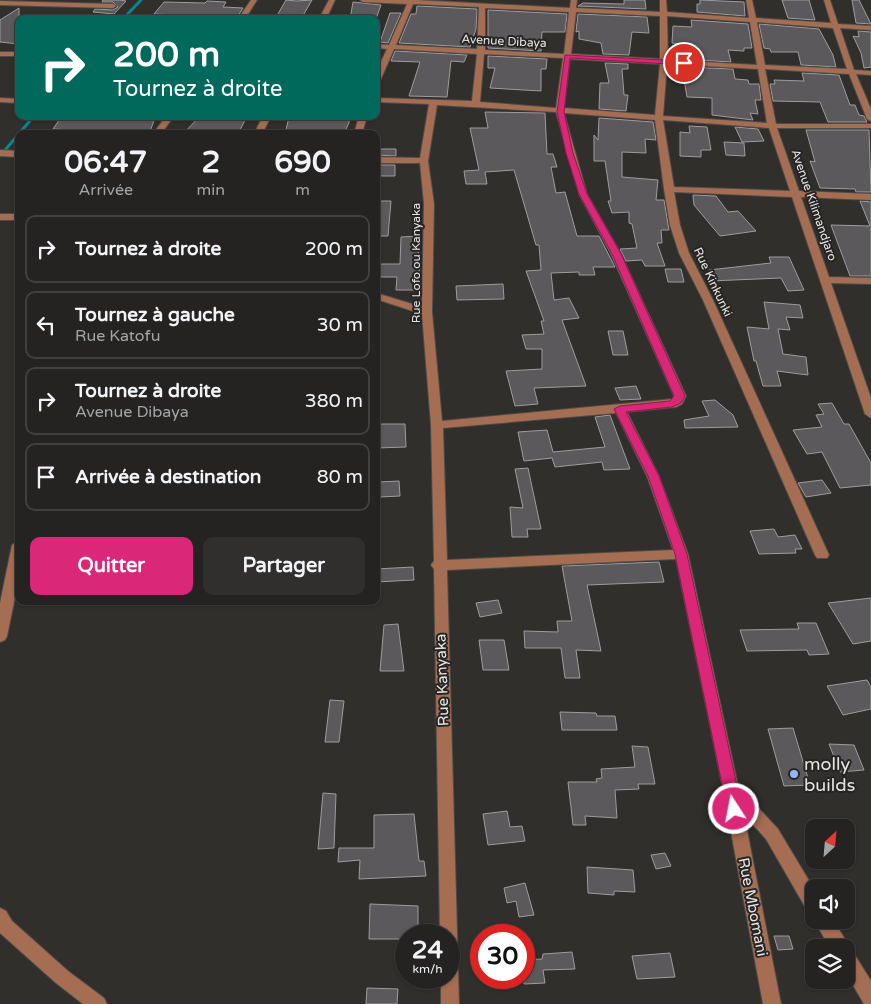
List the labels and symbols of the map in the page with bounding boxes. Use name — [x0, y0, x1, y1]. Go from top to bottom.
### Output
street label: Avenue Dibaya — [461, 32, 547, 50]
pin — [663, 42, 705, 84]
street label: Avenue Kilimandjaro — [788, 147, 840, 263]
street label: Rue Lofo ou Kanyaka — [409, 203, 423, 323]
street label: Rue Kinkunki — [691, 245, 735, 319]
street label: Rue Kanyaka — [431, 633, 453, 727]
place label: molly builds — [804, 753, 855, 796]
marker: molly builds — [788, 768, 800, 780]
position arrow — [707, 782, 759, 834]
north arrow — [805, 819, 855, 869]
street label: Rue Mbomani — [735, 856, 771, 958]
speed limit sign: 30 — [470, 924, 535, 989]

